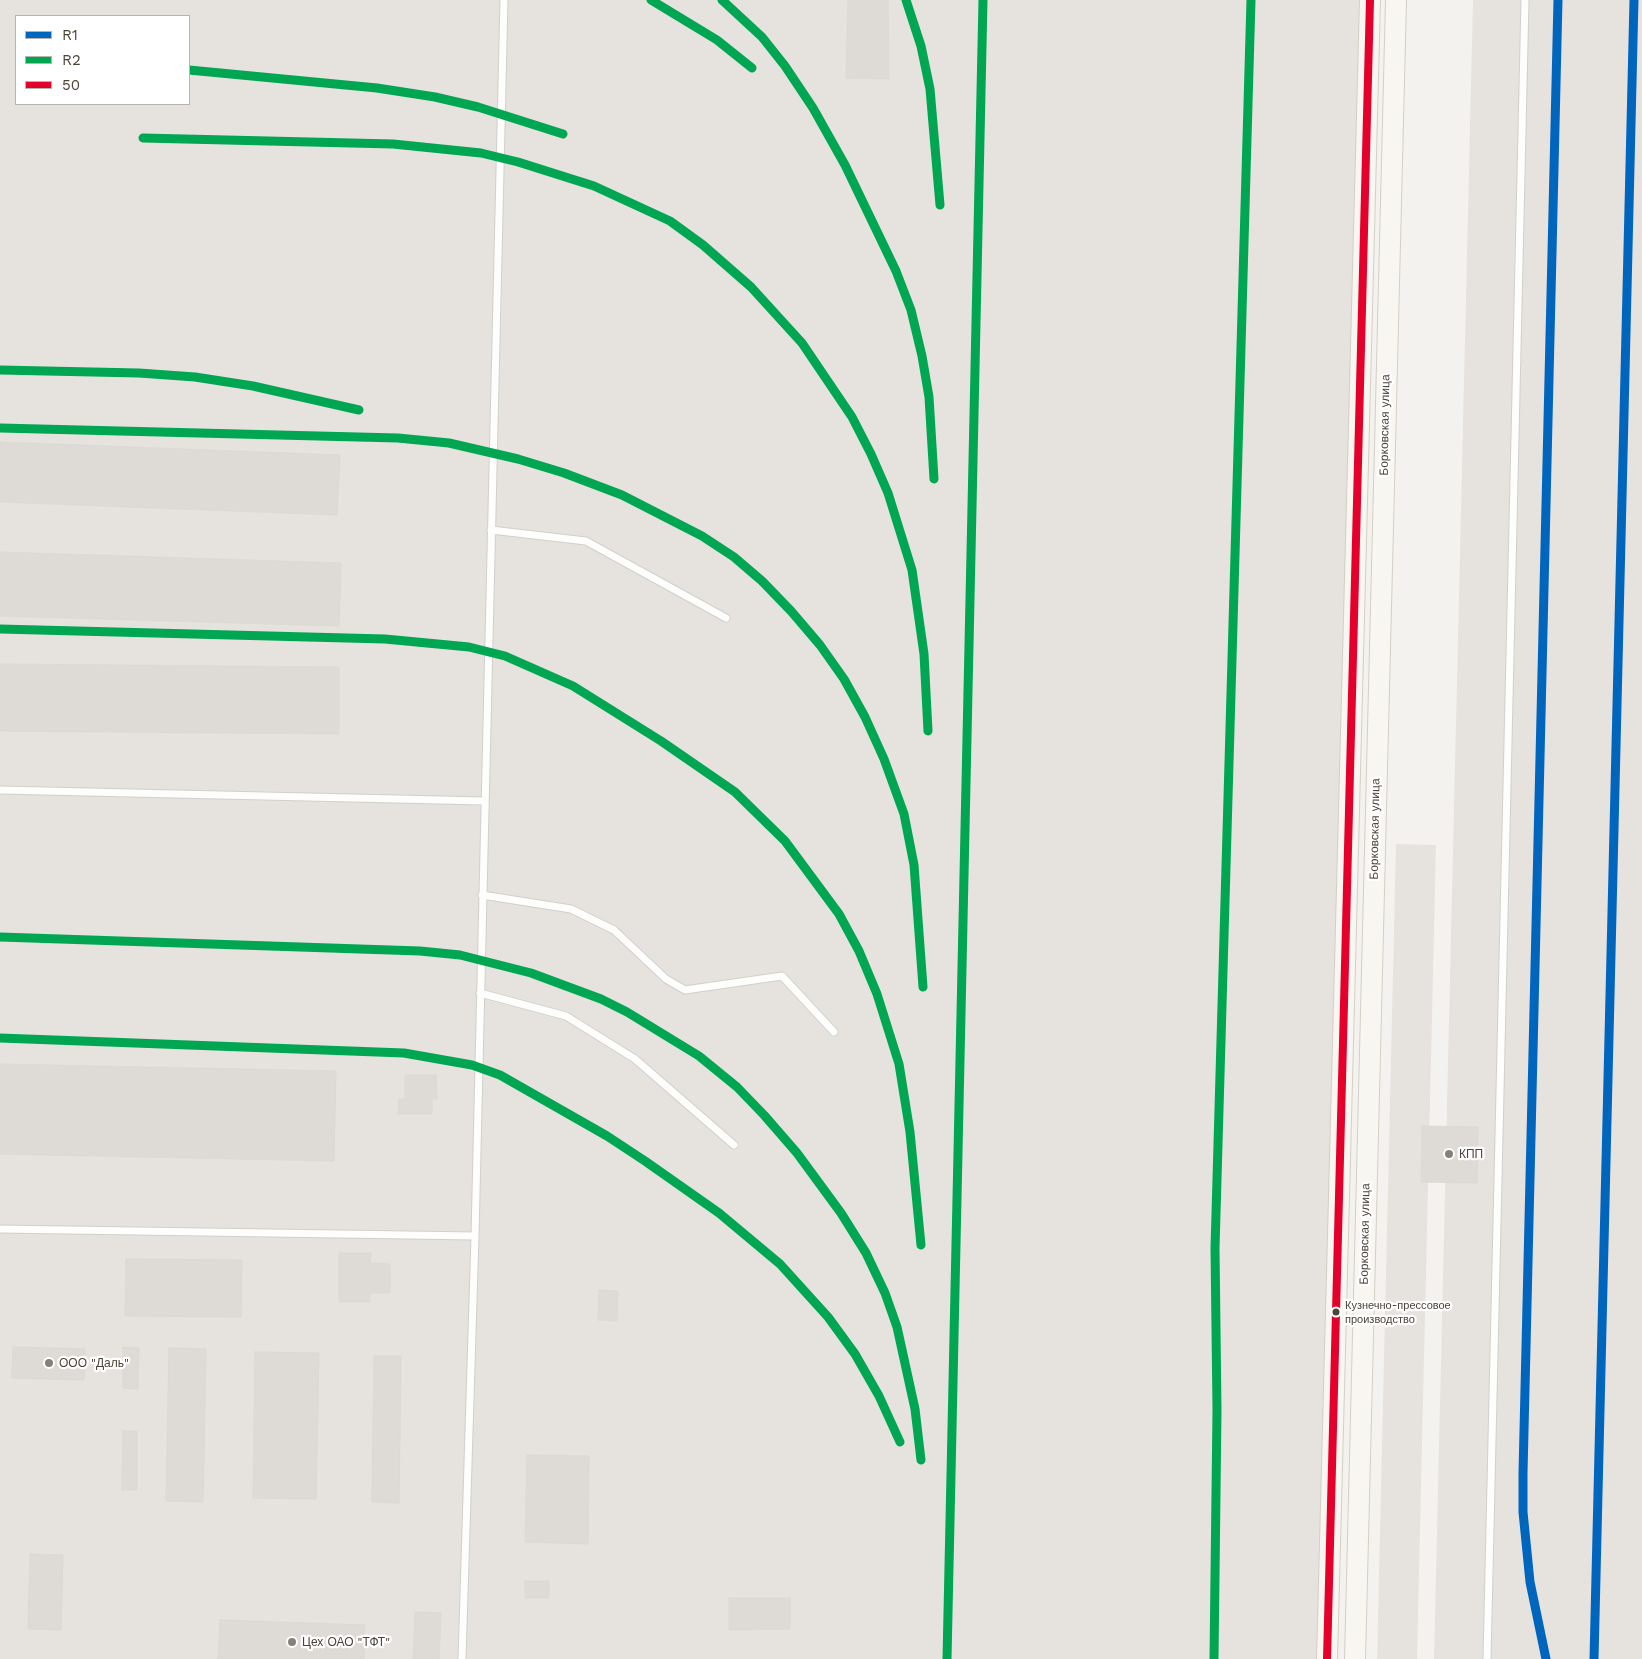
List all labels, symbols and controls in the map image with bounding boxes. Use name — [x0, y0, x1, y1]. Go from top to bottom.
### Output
legend — [15, 15, 190, 105]
text: R1 — [62, 26, 78, 44]
text: R2 — [62, 51, 81, 69]
text: 50 — [62, 76, 80, 94]
street label: Борковская улица — [1377, 374, 1393, 476]
street label: Борковская улица — [1367, 778, 1383, 880]
place label: КПП — [1459, 1147, 1483, 1161]
marker: КПП — [1443, 1148, 1455, 1160]
street label: Борковская улица — [1357, 1183, 1373, 1285]
place label: Кузнечно-прессовое производство — [1345, 1299, 1451, 1325]
marker: Кузнечно-прессовое производство — [1331, 1307, 1341, 1317]
place label: ООО "Даль" — [59, 1356, 129, 1370]
marker: ООО "Даль" — [43, 1357, 55, 1369]
place label: Цех ОАО "ТФТ" — [302, 1635, 390, 1649]
marker: Цех ОАО "ТФТ" — [286, 1636, 298, 1648]

